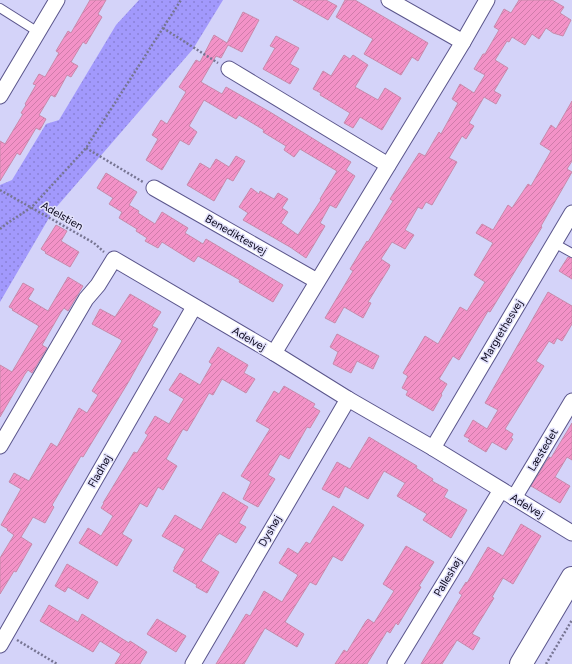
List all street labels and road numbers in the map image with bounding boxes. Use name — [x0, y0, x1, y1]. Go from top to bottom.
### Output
street label: Adelstien — [39, 199, 85, 233]
street label: Benediktesvej — [203, 212, 269, 258]
street label: Margrethesvej — [478, 297, 526, 365]
street label: Adelvej — [230, 324, 268, 354]
street label: Læstedet — [525, 426, 561, 474]
street label: Fladhøj — [85, 452, 115, 490]
street label: Adelvej — [508, 491, 546, 521]
street label: Dyshøj — [256, 513, 284, 549]
street label: Palleshøj — [431, 555, 465, 599]

